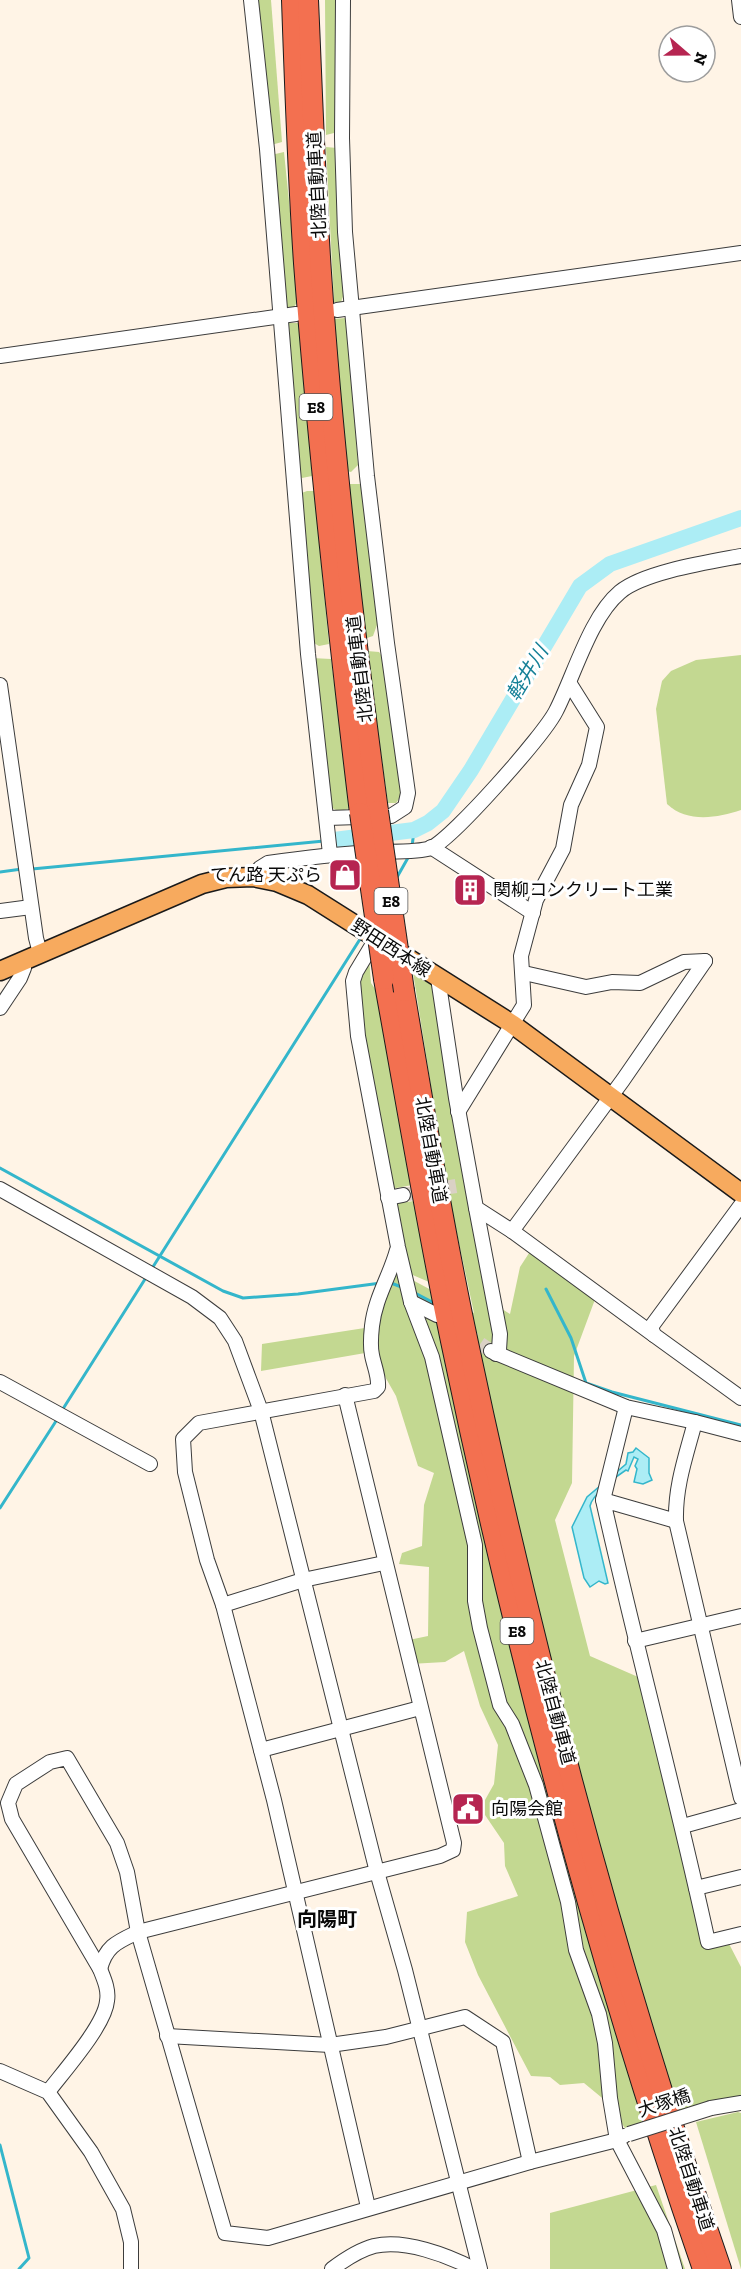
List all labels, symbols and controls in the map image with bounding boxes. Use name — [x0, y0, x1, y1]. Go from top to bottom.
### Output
north arrow — [657, 24, 717, 84]
text: N — [690, 50, 712, 68]
street label: 北陸自動車道 — [303, 130, 331, 240]
road number: E8 — [300, 394, 332, 420]
street label: 北陸自動車道 — [343, 614, 377, 724]
water label: 軽井川 — [501, 639, 554, 705]
shop icon: てん路 天ぷら — [327, 857, 363, 893]
place label: てん路 天ぷら — [210, 864, 322, 886]
building icon: 関柳コンクリート工業 — [452, 872, 488, 908]
place label: 関柳コンクリート工業 — [493, 879, 673, 901]
road number: E8 — [374, 888, 408, 914]
street label: 野田西本線 — [347, 914, 435, 982]
street label: 北陸自動車道 — [411, 1095, 451, 1205]
road number: E8 — [500, 1618, 534, 1644]
street label: 北陸自動車道 — [530, 1657, 580, 1767]
public building icon: 向陽会館 — [450, 1791, 486, 1827]
place label: 向陽会館 — [491, 1798, 563, 1820]
district label: 向陽町 — [297, 1907, 357, 1931]
street label: 大塚橋 — [635, 2084, 693, 2122]
street label: 北陸自動車道 — [664, 2124, 718, 2234]

